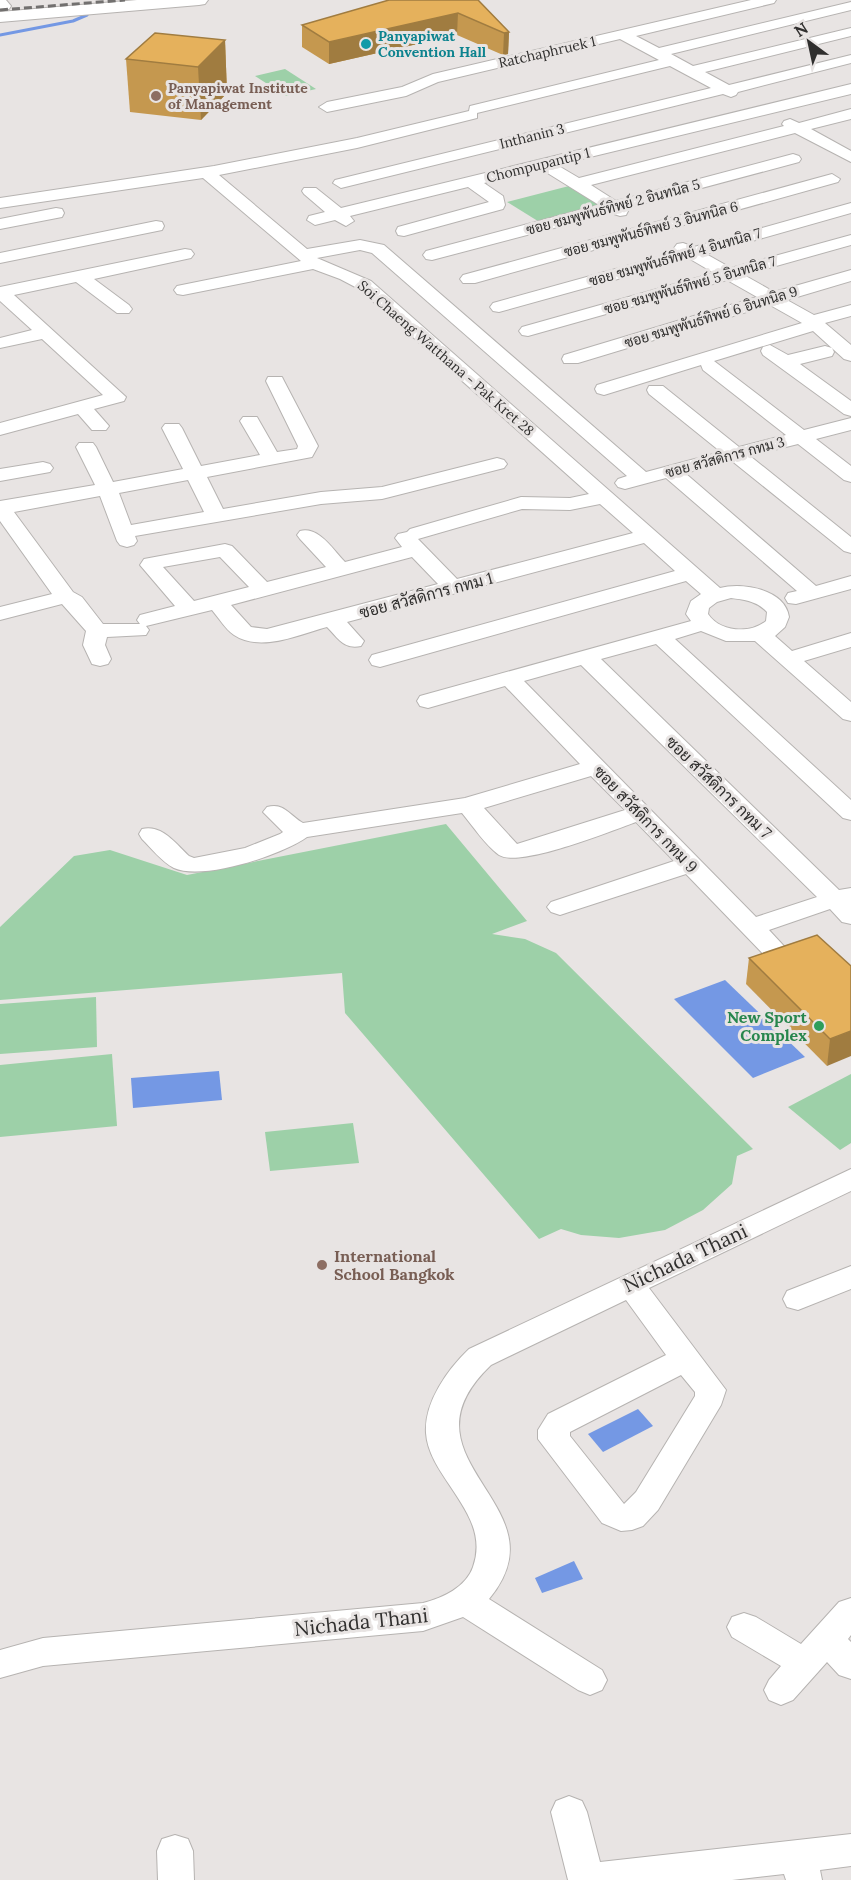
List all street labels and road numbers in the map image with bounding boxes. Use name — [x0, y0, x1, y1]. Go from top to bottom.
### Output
street label: Ratchaphruek 1 — [497, 32, 597, 72]
street label: Inthanin 3 — [498, 119, 567, 153]
street label: Chompupantip 1 — [484, 143, 592, 187]
street label: ซอย ชมพูพันธ์ทิพย์ 2 อินทนิล 5 — [524, 175, 702, 240]
street label: ซอย ชมพูพันธ์ทิพย์ 3 อินทนิล 6 — [562, 197, 740, 262]
street label: ซอย ชมพูพันธ์ทิพย์ 4 อินทนิล 7 — [587, 224, 764, 291]
street label: ซอย ชมพูพันธ์ทิพย์ 5 อินทนิล 7 — [602, 252, 779, 319]
street label: Soi Chaeng Watthana - Pak Kret 28 — [354, 276, 538, 440]
street label: ซอย ชมพูพันธ์ทิพย์ 6 อินทนิล 9 — [622, 282, 800, 353]
street label: ซอย สวัสดิการ กทม 3 — [663, 432, 787, 482]
street label: ซอย สวัสดิการ กทม 1 — [357, 568, 495, 622]
street label: ซอย สวัสดิการ กทม 7 — [662, 732, 776, 843]
street label: ซอย สวัสดิการ กทม 9 — [590, 761, 702, 877]
street label: Nichada Thani — [619, 1218, 751, 1297]
street label: Nichada Thani — [293, 1602, 429, 1641]

